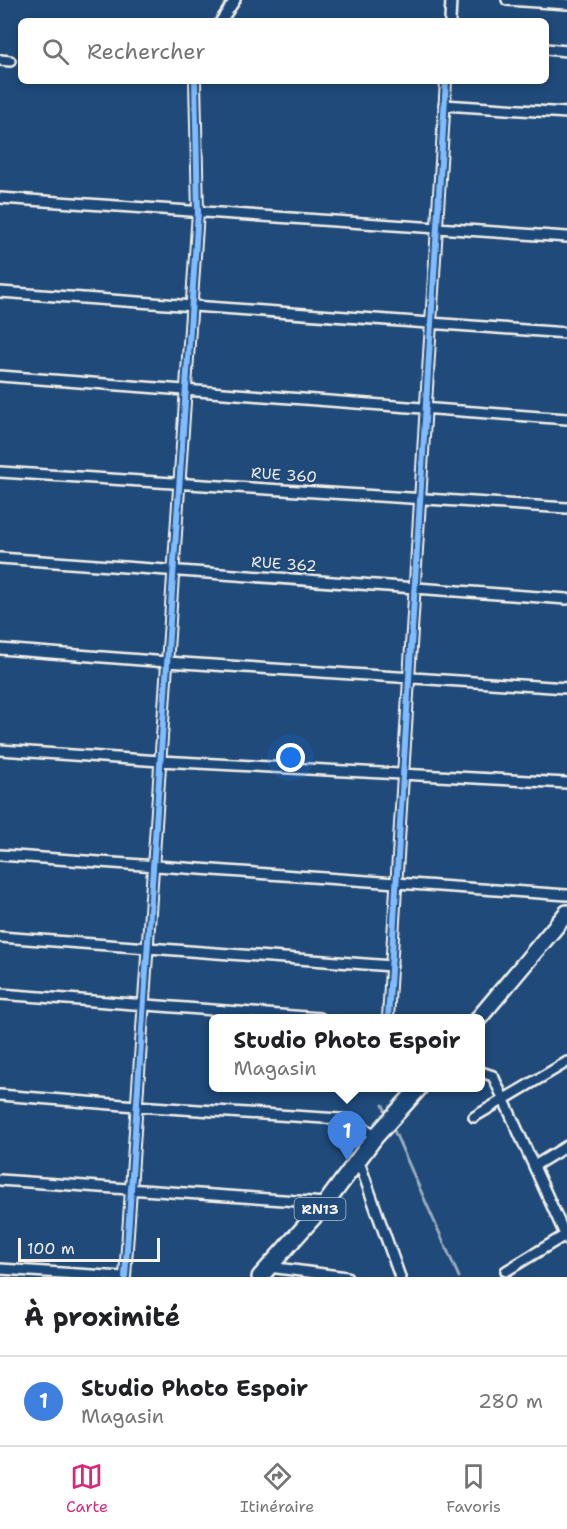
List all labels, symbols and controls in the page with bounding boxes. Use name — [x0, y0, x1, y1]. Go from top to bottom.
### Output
search box — [18, 18, 549, 84]
icon: search — [39, 35, 72, 68]
text: Rechercher — [87, 37, 206, 66]
street label: RUE 360 — [250, 463, 318, 487]
street label: RUE 362 — [251, 552, 317, 576]
your location — [276, 743, 305, 772]
popup — [209, 1014, 485, 1092]
text: Studio Photo Espoir — [233, 1026, 461, 1055]
text: Magasin — [233, 1055, 317, 1081]
pin: 1 — [328, 1112, 366, 1161]
road number: RN13 — [294, 1198, 346, 1220]
scale bar — [18, 1235, 160, 1262]
text: 100 m — [27, 1238, 75, 1259]
text: À proximité — [24, 1299, 180, 1334]
text: Studio Photo Espoir — [81, 1374, 308, 1403]
text: 1 — [39, 1388, 48, 1414]
text: 280 m — [478, 1388, 543, 1414]
text: Magasin — [81, 1403, 164, 1429]
tab: Carte — [66, 1460, 108, 1517]
tab: Itinéraire — [240, 1460, 314, 1517]
tab: Favoris — [446, 1460, 501, 1517]

